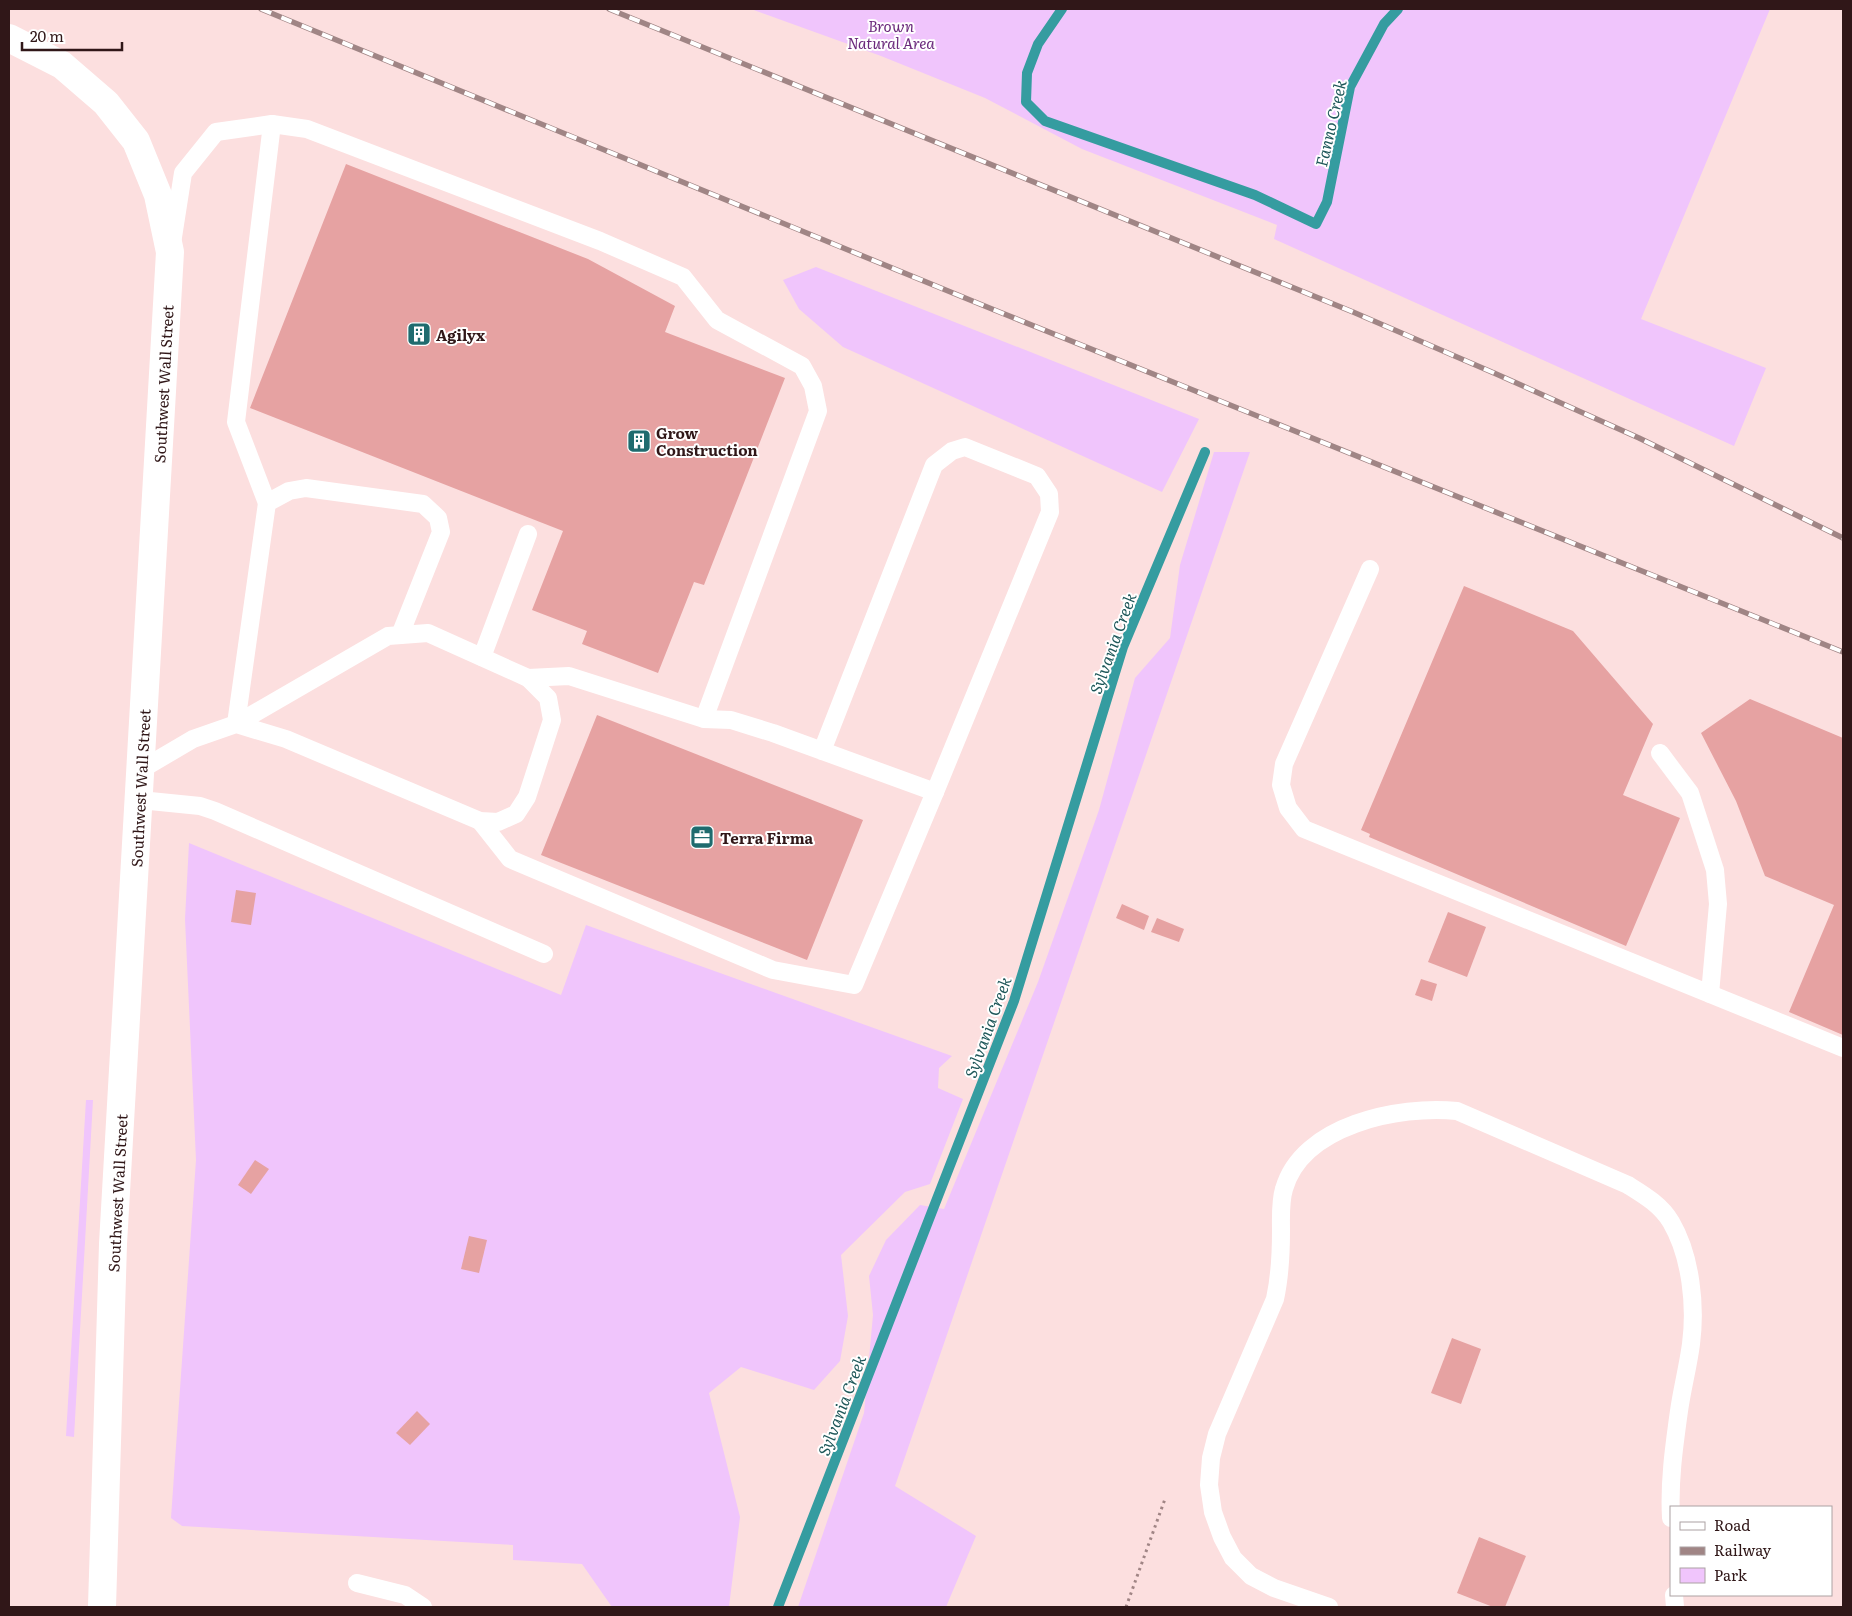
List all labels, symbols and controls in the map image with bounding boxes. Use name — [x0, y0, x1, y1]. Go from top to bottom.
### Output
park label: Brown Natural Area — [847, 14, 935, 54]
scale bar — [22, 20, 122, 52]
text: 20 m — [30, 24, 64, 47]
water label: Fanno Creek — [1308, 77, 1352, 169]
street label: Southwest Wall Street — [147, 304, 179, 464]
building icon: Agilyx — [406, 321, 432, 347]
place label: Agilyx — [436, 323, 485, 346]
place label: Grow Construction — [656, 421, 758, 461]
building icon: Grow Construction — [626, 428, 652, 454]
water label: Sylvania Creek — [1083, 589, 1141, 697]
street label: Southwest Wall Street — [124, 708, 156, 868]
office icon: Terra Firma — [689, 824, 715, 850]
place label: Terra Firma — [720, 826, 814, 849]
water label: Sylvania Creek — [958, 973, 1016, 1081]
street label: Southwest Wall Street — [101, 1113, 133, 1273]
water label: Sylvania Creek — [811, 1351, 871, 1459]
legend — [1670, 1506, 1832, 1596]
text: Road — [1714, 1513, 1750, 1536]
text: Railway — [1714, 1538, 1772, 1561]
text: Park — [1714, 1563, 1748, 1586]

